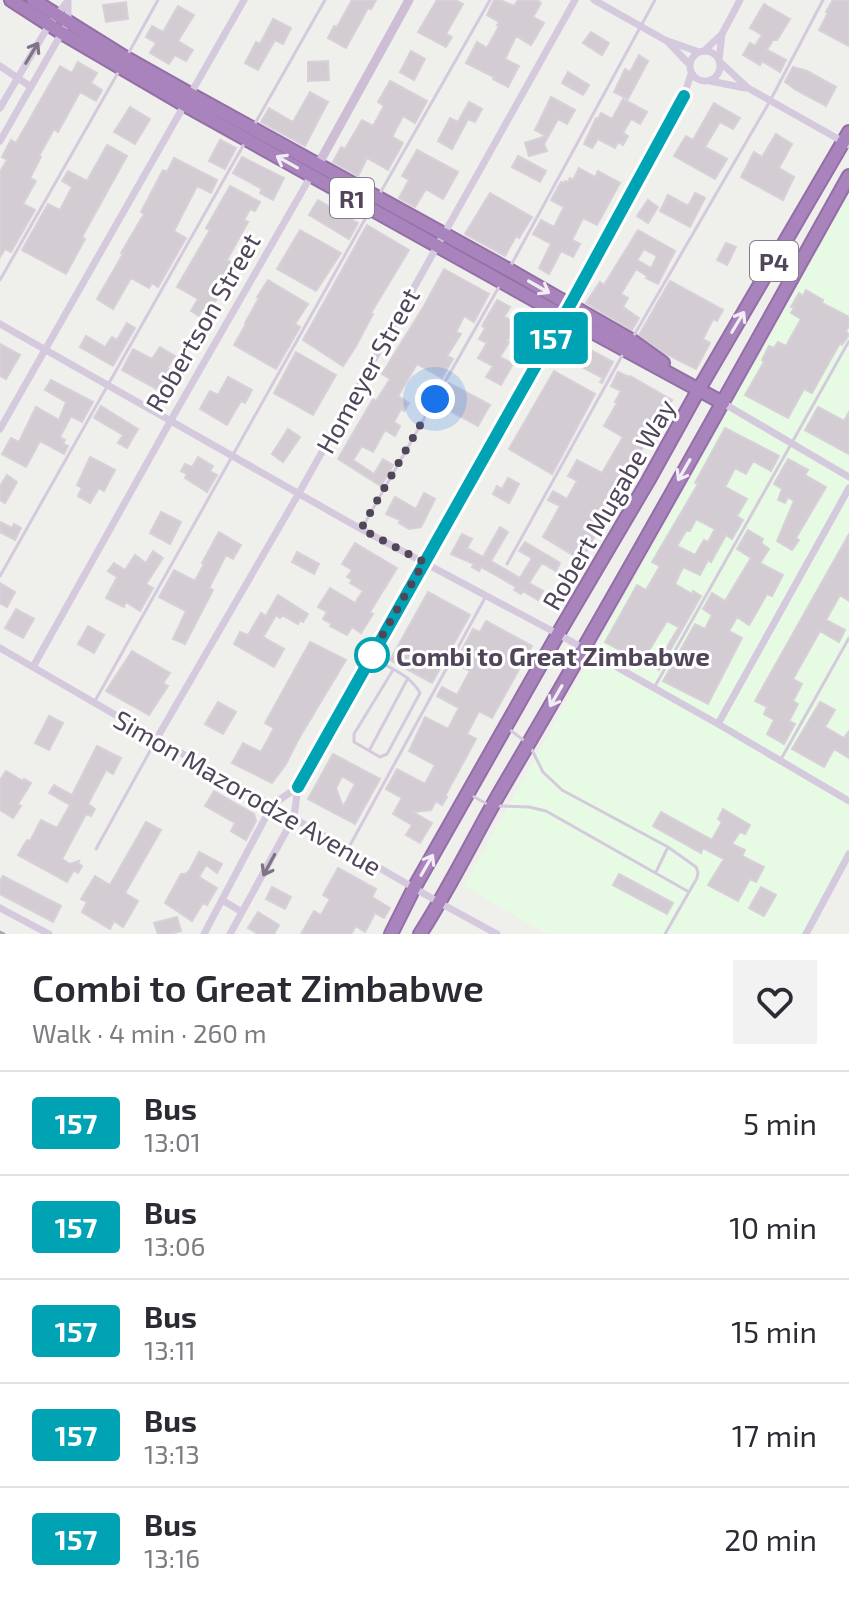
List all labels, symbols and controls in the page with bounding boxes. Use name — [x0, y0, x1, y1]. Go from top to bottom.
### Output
one-way arrow — [24, 42, 40, 65]
one-way arrow — [276, 154, 299, 170]
road number: R1 — [330, 178, 374, 218]
street label: Robertson Street — [138, 227, 266, 417]
road number: P4 — [750, 241, 798, 281]
one-way arrow — [527, 279, 550, 295]
street label: Homeyer Street — [309, 282, 425, 458]
one-way arrow — [731, 311, 747, 334]
line badge: 157 — [505, 312, 597, 364]
text: 157 — [530, 321, 572, 355]
your location — [415, 379, 455, 419]
street label: Robert Mugabe Way — [535, 393, 681, 615]
one-way arrow — [676, 458, 692, 481]
marker: Combi to Great Zimbabwe — [355, 638, 389, 672]
place label: Combi to Great Zimbabwe — [396, 640, 710, 671]
one-way arrow — [548, 684, 563, 708]
street label: Simon Mazorodze Avenue — [109, 703, 387, 881]
one-way arrow — [260, 852, 276, 876]
one-way arrow — [419, 854, 435, 877]
button: heart — [733, 960, 817, 1044]
text: Combi to Great Zimbabwe — [32, 964, 484, 1010]
text: Walk · 4 min · 260 m — [32, 1017, 267, 1048]
text: Bus — [144, 1090, 197, 1126]
text: 5 min — [743, 1105, 817, 1141]
text: 157 — [55, 1106, 97, 1140]
text: 13:01 — [144, 1126, 201, 1157]
text: Bus — [144, 1194, 197, 1230]
text: 10 min — [729, 1209, 817, 1245]
text: 157 — [55, 1210, 97, 1244]
text: 13:06 — [144, 1230, 206, 1261]
text: Bus — [144, 1298, 197, 1334]
text: 15 min — [731, 1313, 817, 1349]
text: 157 — [55, 1314, 97, 1348]
text: 13:11 — [144, 1334, 196, 1365]
text: Bus — [144, 1402, 197, 1438]
text: 17 min — [732, 1417, 817, 1453]
text: 157 — [55, 1418, 97, 1452]
text: 13:13 — [144, 1438, 200, 1469]
text: Bus — [144, 1506, 197, 1542]
text: 20 min — [724, 1521, 817, 1557]
text: 157 — [55, 1522, 97, 1556]
text: 13:16 — [144, 1542, 200, 1573]

